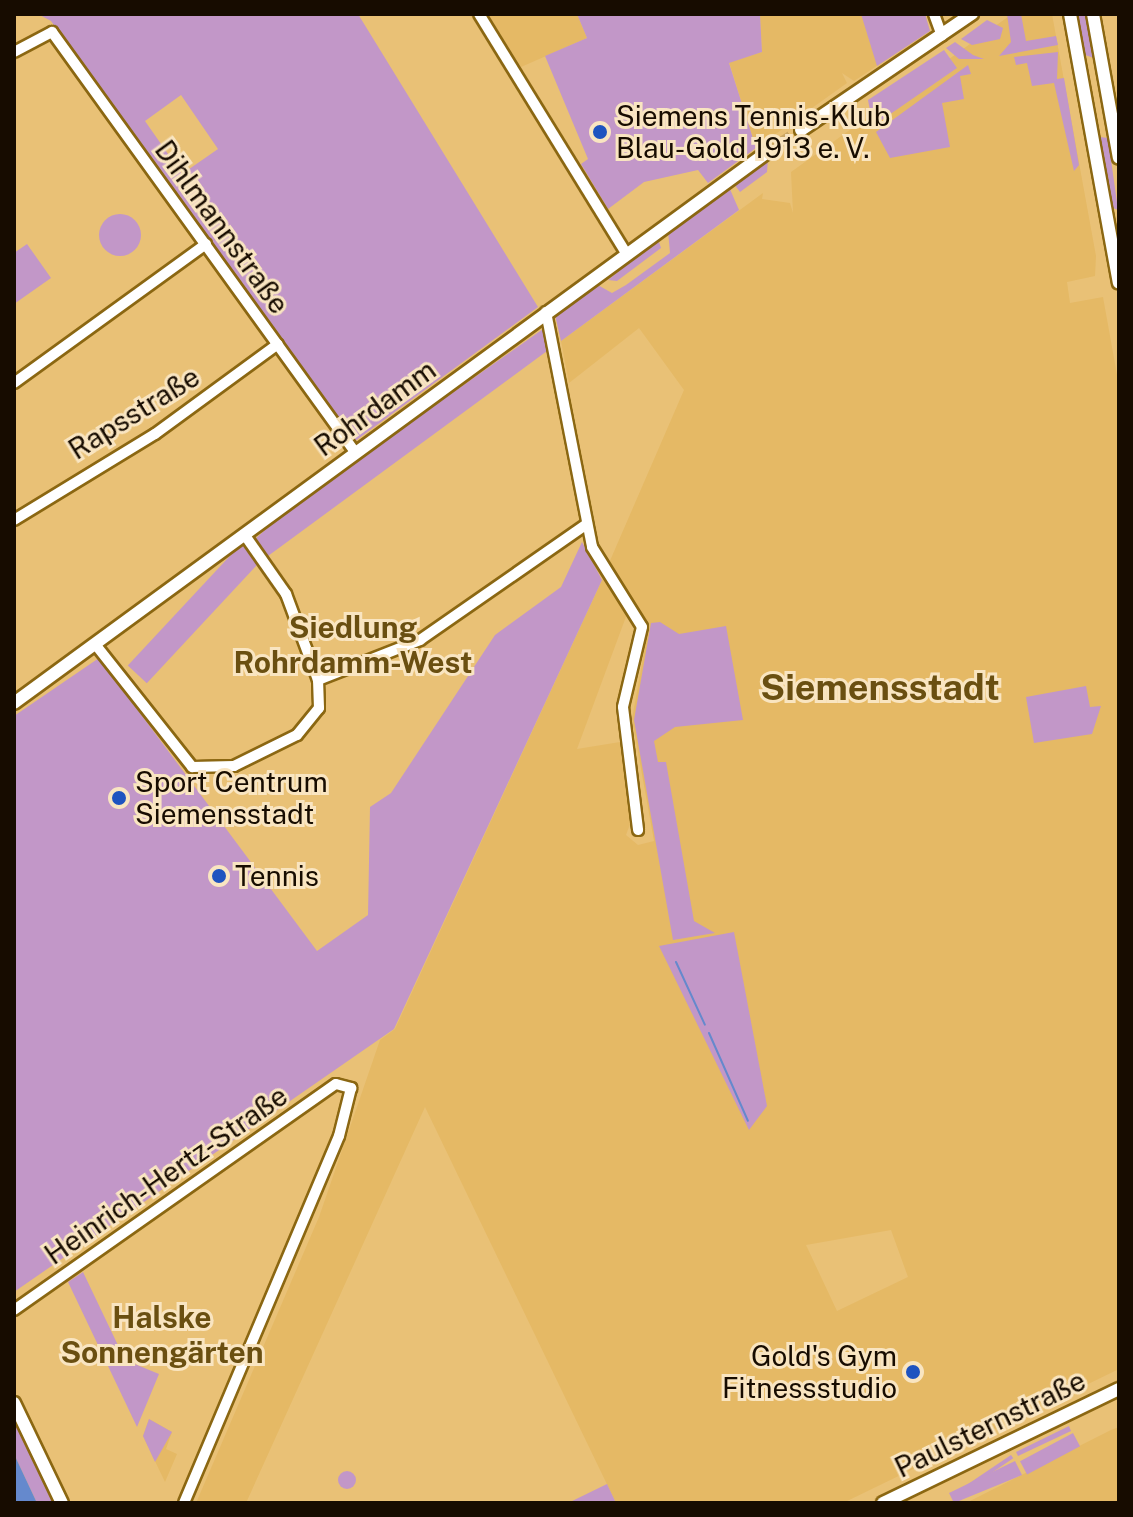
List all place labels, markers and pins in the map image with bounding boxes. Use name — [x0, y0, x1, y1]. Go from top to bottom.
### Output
place label: Siemens Tennis-Klub Blau-Gold 1913 e. V. — [616, 99, 890, 165]
marker: Siemens Tennis-Klub Blau-Gold 1913 e. V. — [591, 123, 609, 141]
place label: Sport Centrum Siemensstadt — [135, 765, 328, 831]
marker: Sport Centrum Siemensstadt — [110, 789, 128, 807]
place label: Tennis — [235, 859, 319, 893]
marker: Tennis — [210, 867, 228, 885]
place label: Gold's Gym Fitnessstudio — [722, 1339, 897, 1405]
marker: Gold's Gym Fitnessstudio — [904, 1363, 922, 1381]

